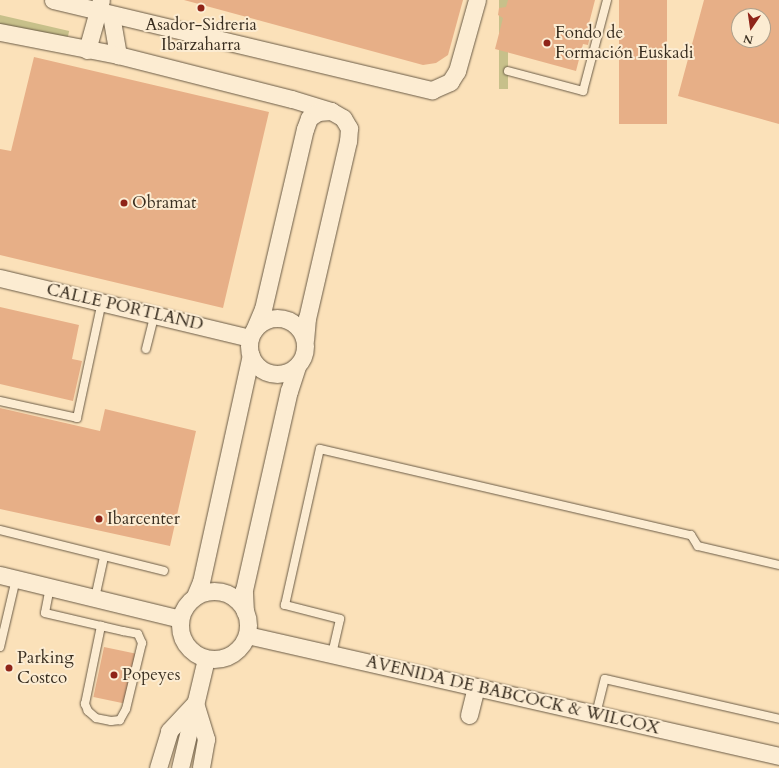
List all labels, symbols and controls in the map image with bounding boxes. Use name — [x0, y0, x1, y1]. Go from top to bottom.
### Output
marker: Asador-Sidreria Ibarzaharra — [196, 3, 206, 13]
north arrow — [731, 8, 771, 48]
place label: Asador-Sidreria Ibarzaharra — [145, 15, 257, 55]
place label: Fondo de Formación Euskadi — [555, 23, 694, 63]
text: N — [742, 31, 755, 48]
marker: Fondo de Formación Euskadi — [542, 38, 552, 48]
place label: Obramat — [132, 193, 196, 213]
marker: Obramat — [119, 198, 129, 208]
street label: CALLE PORTLAND — [45, 279, 205, 335]
place label: Ibarcenter — [107, 509, 180, 529]
marker: Ibarcenter — [94, 514, 104, 524]
place label: Parking Costco — [17, 648, 74, 688]
street label: AVENIDA DE BABCOCK & WILCOX — [364, 651, 662, 739]
marker: Parking Costco — [4, 663, 14, 673]
place label: Popeyes — [122, 665, 180, 685]
marker: Popeyes — [109, 670, 119, 680]

